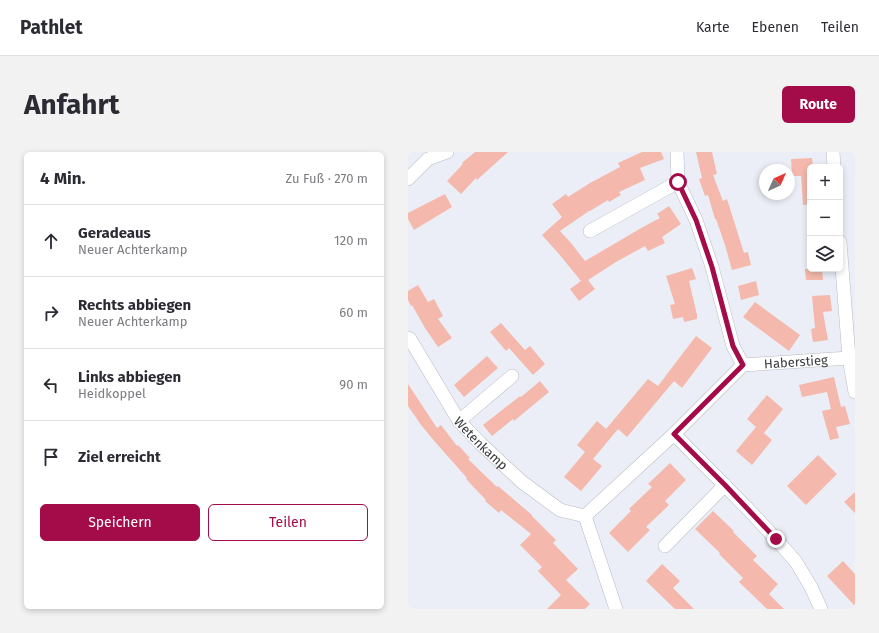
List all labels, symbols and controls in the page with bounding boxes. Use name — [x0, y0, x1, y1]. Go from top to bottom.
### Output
text: Pathlet — [20, 16, 83, 39]
text: Karte — [696, 19, 730, 36]
text: Ebenen — [752, 19, 799, 36]
text: Teilen — [821, 19, 859, 36]
button: Route — [782, 86, 855, 123]
text: Anfahrt — [24, 88, 120, 121]
north arrow — [759, 164, 795, 200]
map controls — [807, 164, 843, 272]
button: + — [807, 164, 843, 200]
text: 4 Min. — [40, 168, 86, 189]
text: Zu Fuß · 270 m — [286, 171, 368, 186]
route start — [669, 173, 687, 191]
button: − — [807, 200, 843, 236]
text: Geradeaus — [78, 224, 151, 242]
icon: ahead — [40, 230, 62, 252]
text: 120 m — [334, 233, 368, 248]
button: layers — [807, 236, 843, 272]
text: Neuer Achterkamp — [78, 242, 187, 257]
text: Rechts abbiegen — [78, 296, 191, 314]
icon: right — [40, 302, 62, 324]
text: 60 m — [339, 305, 368, 320]
text: Neuer Achterkamp — [78, 314, 187, 329]
street label: Haberstieg — [764, 352, 829, 372]
text: Links abbiegen — [78, 368, 181, 386]
icon: left — [40, 374, 62, 396]
text: 90 m — [339, 377, 368, 392]
text: Heidkoppel — [78, 386, 146, 401]
street label: Wetenkamp — [451, 414, 511, 473]
icon: arrive — [40, 446, 62, 468]
text: Ziel erreicht — [78, 448, 161, 466]
button: Speichern — [40, 504, 200, 541]
button: Teilen — [208, 504, 368, 541]
route end — [767, 530, 785, 548]

